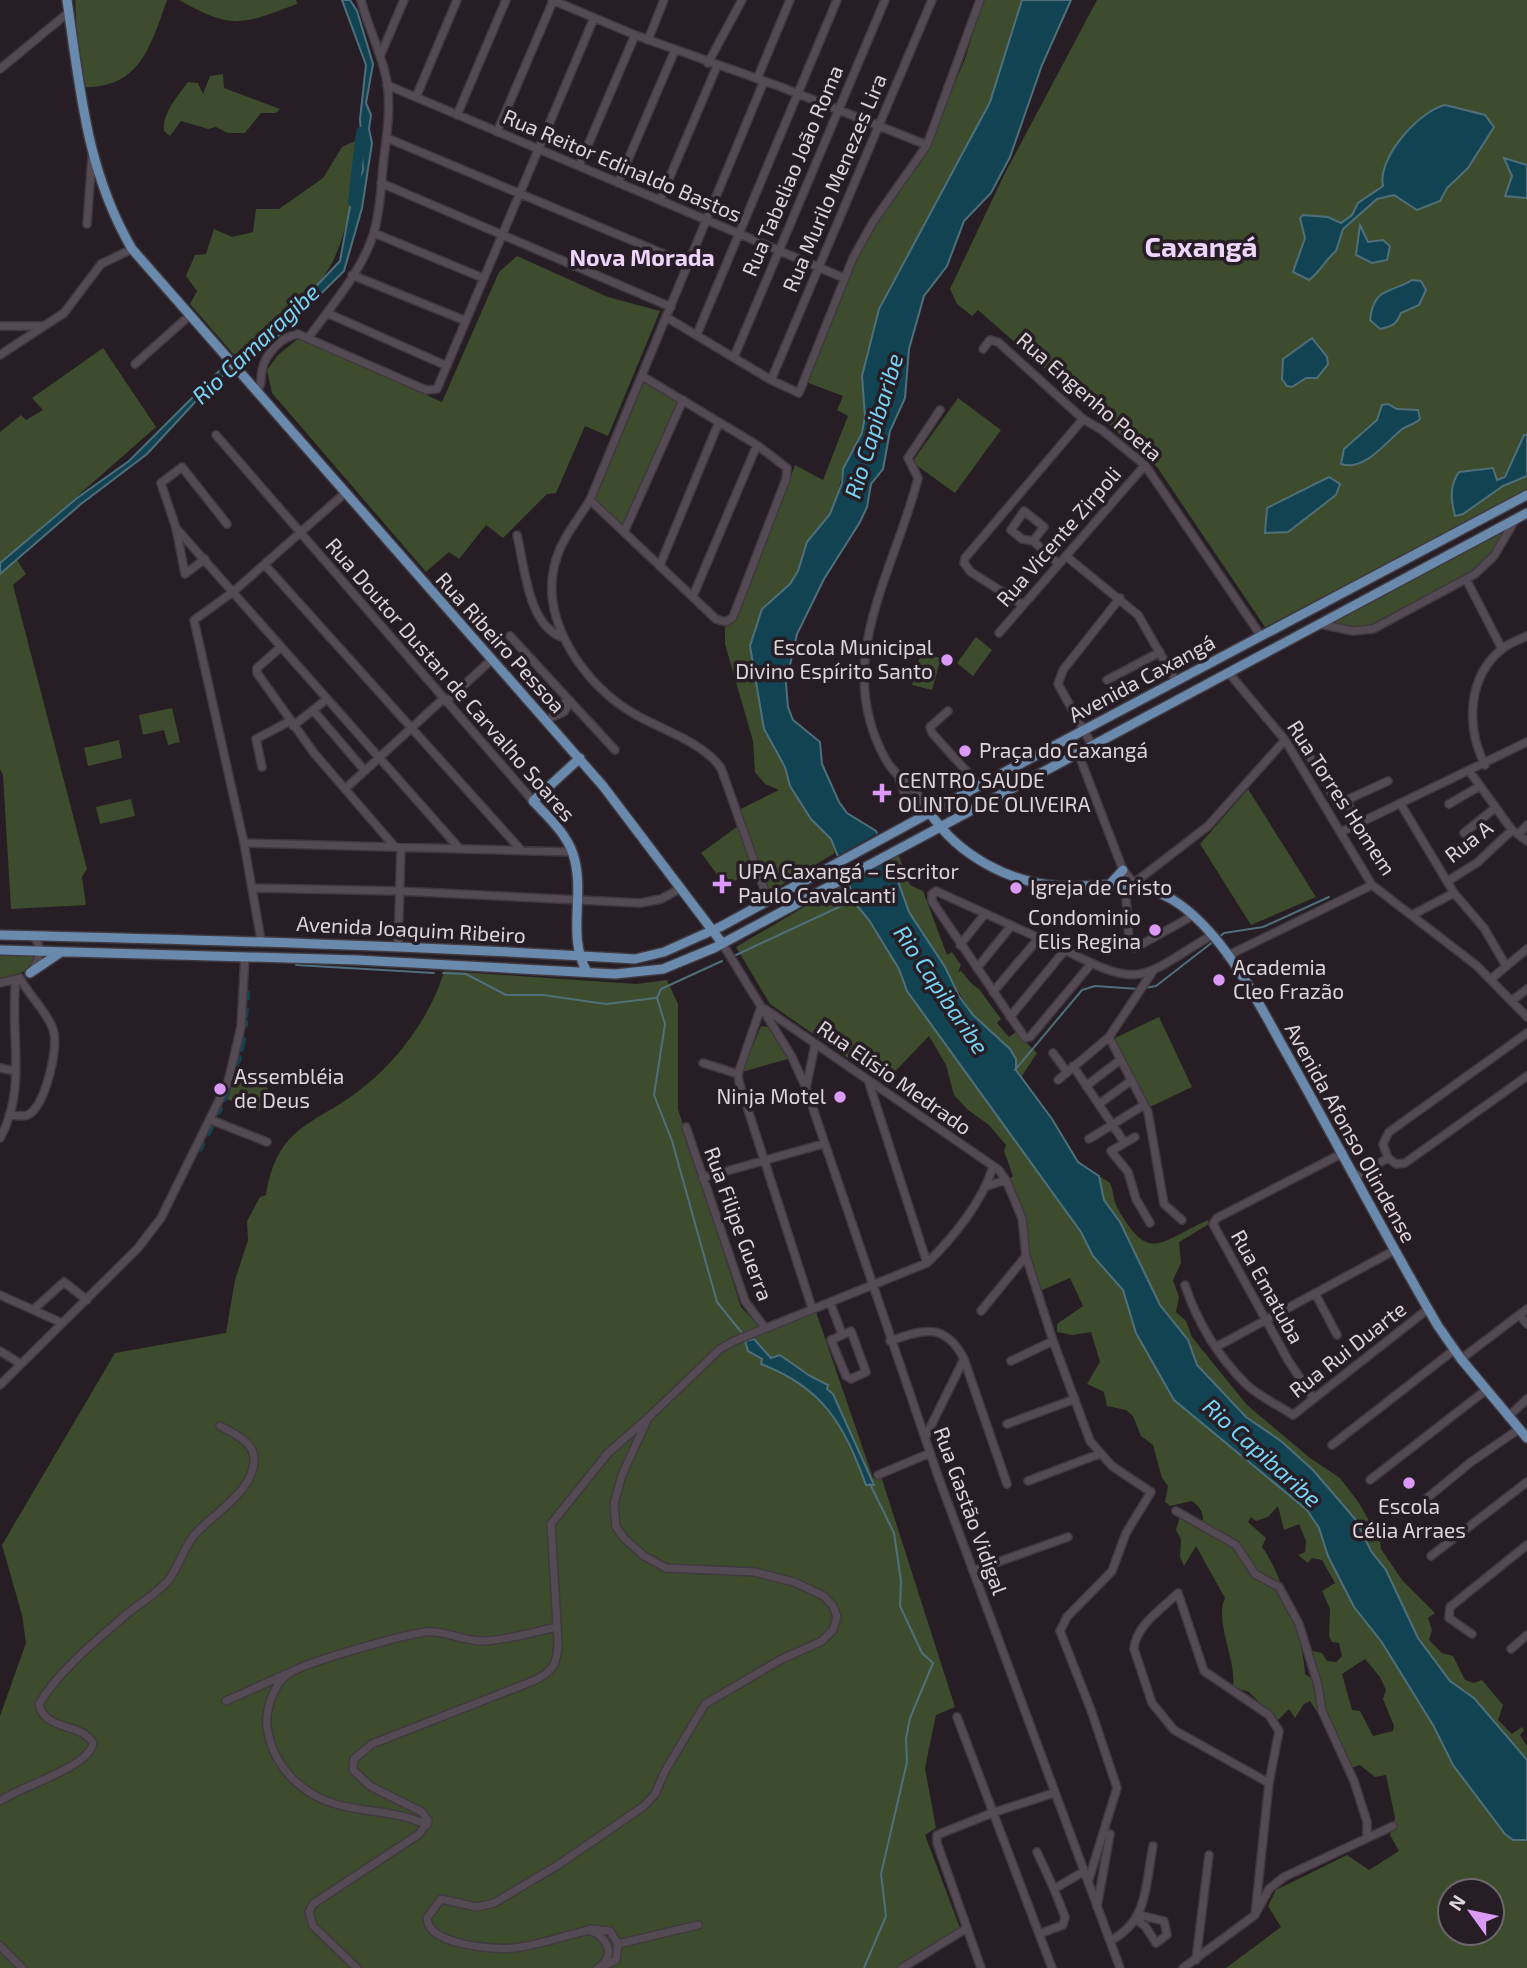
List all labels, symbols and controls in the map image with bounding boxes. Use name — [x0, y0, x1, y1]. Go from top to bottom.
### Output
street label: Rua Tabeliao João Roma — [736, 61, 847, 280]
street label: Rua Murilo Menezes Lira — [776, 70, 891, 295]
street label: Rua Reitor Edinaldo Bastos — [500, 103, 746, 226]
district label: Caxangá — [1144, 229, 1258, 263]
district label: Nova Morada — [569, 243, 715, 271]
water label: Rio Camaragibe — [186, 277, 325, 409]
street label: Rua Engenho Poeta — [1012, 326, 1168, 466]
water label: Rio Capibaribe — [838, 350, 908, 501]
street label: Rua Vicente Zirpoli — [990, 461, 1125, 611]
street label: Rua Doutor Dustan de Carvalho Soares — [321, 532, 581, 826]
street label: Rua Ribeiro Pessoa — [431, 566, 571, 718]
street label: Avenida Caxangá — [1064, 629, 1219, 727]
place label: Escola Municipal Divino Espírito Santo — [735, 634, 934, 683]
marker: Escola Municipal Divino Espírito Santo — [939, 652, 955, 668]
street label: Rua Torres Homem — [1283, 715, 1402, 879]
place label: Praça do Caxangá — [979, 737, 1148, 764]
marker: Praça do Caxangá — [957, 743, 973, 759]
place label: CENTRO SAUDE OLINTO DE OLIVEIRA — [898, 767, 1091, 816]
marker: CENTRO SAUDE OLINTO DE OLIVEIRA — [872, 783, 892, 803]
street label: Rua A — [1439, 814, 1497, 867]
place label: UPA Caxangá – Escritor Paulo Cavalcanti — [738, 858, 959, 907]
marker: UPA Caxangá – Escritor Paulo Cavalcanti — [712, 874, 732, 894]
place label: Igreja de Cristo — [1030, 874, 1172, 900]
marker: Igreja de Cristo — [1008, 880, 1024, 896]
place label: Condominio Elis Regina — [1028, 904, 1141, 953]
street label: Avenida Joaquim Ribeiro — [296, 910, 526, 947]
water label: Rio Capibaribe — [888, 920, 995, 1059]
marker: Condominio Elis Regina — [1147, 922, 1163, 938]
place label: Academia Cleo Frazão — [1233, 954, 1344, 1003]
marker: Academia Cleo Frazão — [1211, 972, 1227, 988]
street label: Rua Elísio Medrado — [813, 1014, 977, 1139]
street label: Avenida Afonso Olindense — [1280, 1018, 1422, 1246]
place label: Assembléia de Deus — [234, 1063, 344, 1112]
marker: Assembléia de Deus — [212, 1081, 228, 1097]
place label: Ninja Motel — [716, 1083, 827, 1109]
marker: Ninja Motel — [832, 1089, 848, 1105]
street label: Rua Filipe Guerra — [700, 1143, 779, 1304]
street label: Rua Ematuba — [1227, 1225, 1310, 1348]
street label: Rua Rui Duarte — [1284, 1296, 1410, 1402]
water label: Rio Capibaribe — [1198, 1392, 1328, 1513]
street label: Rua Gastão Vidigal — [929, 1423, 1014, 1599]
marker: Escola Célia Arraes — [1401, 1475, 1417, 1491]
place label: Escola Célia Arraes — [1352, 1493, 1466, 1542]
north arrow — [1436, 1877, 1506, 1947]
text: N — [1443, 1890, 1470, 1914]

